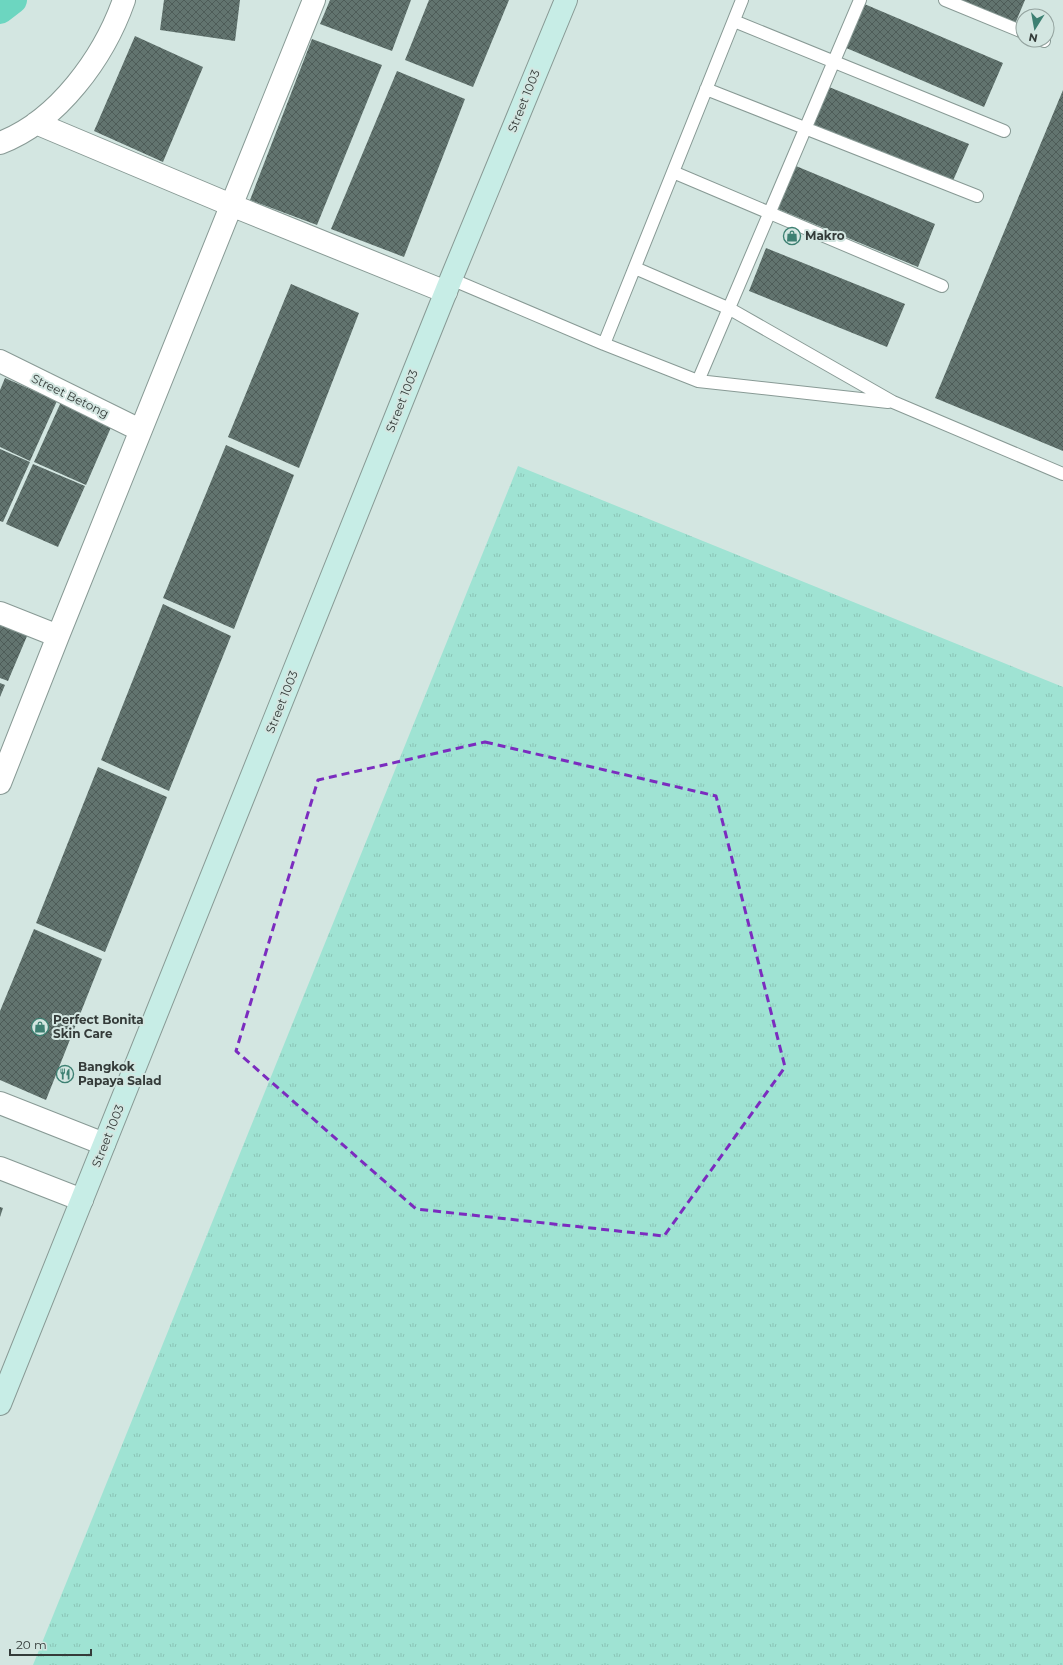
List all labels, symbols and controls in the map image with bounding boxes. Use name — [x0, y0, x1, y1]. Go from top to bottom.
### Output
north arrow — [1015, 8, 1055, 48]
text: N — [1027, 30, 1039, 46]
street label: Street 1003 — [504, 67, 543, 134]
shop icon: Makro — [782, 226, 802, 246]
place label: Makro — [805, 228, 845, 243]
street label: Street 1003 — [382, 367, 421, 434]
street label: Street Betong — [29, 370, 111, 421]
street label: Street 1003 — [262, 668, 301, 735]
place label: Perfect Bonita Skin Care — [53, 1012, 144, 1041]
shop icon: Perfect Bonita Skin Care — [30, 1017, 50, 1037]
place label: Bangkok Papaya Salad — [78, 1059, 162, 1088]
restaurant icon: Bangkok Papaya Salad — [55, 1064, 75, 1084]
street label: Street 1003 — [88, 1102, 127, 1169]
scale bar — [10, 1631, 91, 1657]
text: 20 m — [16, 1637, 47, 1652]

